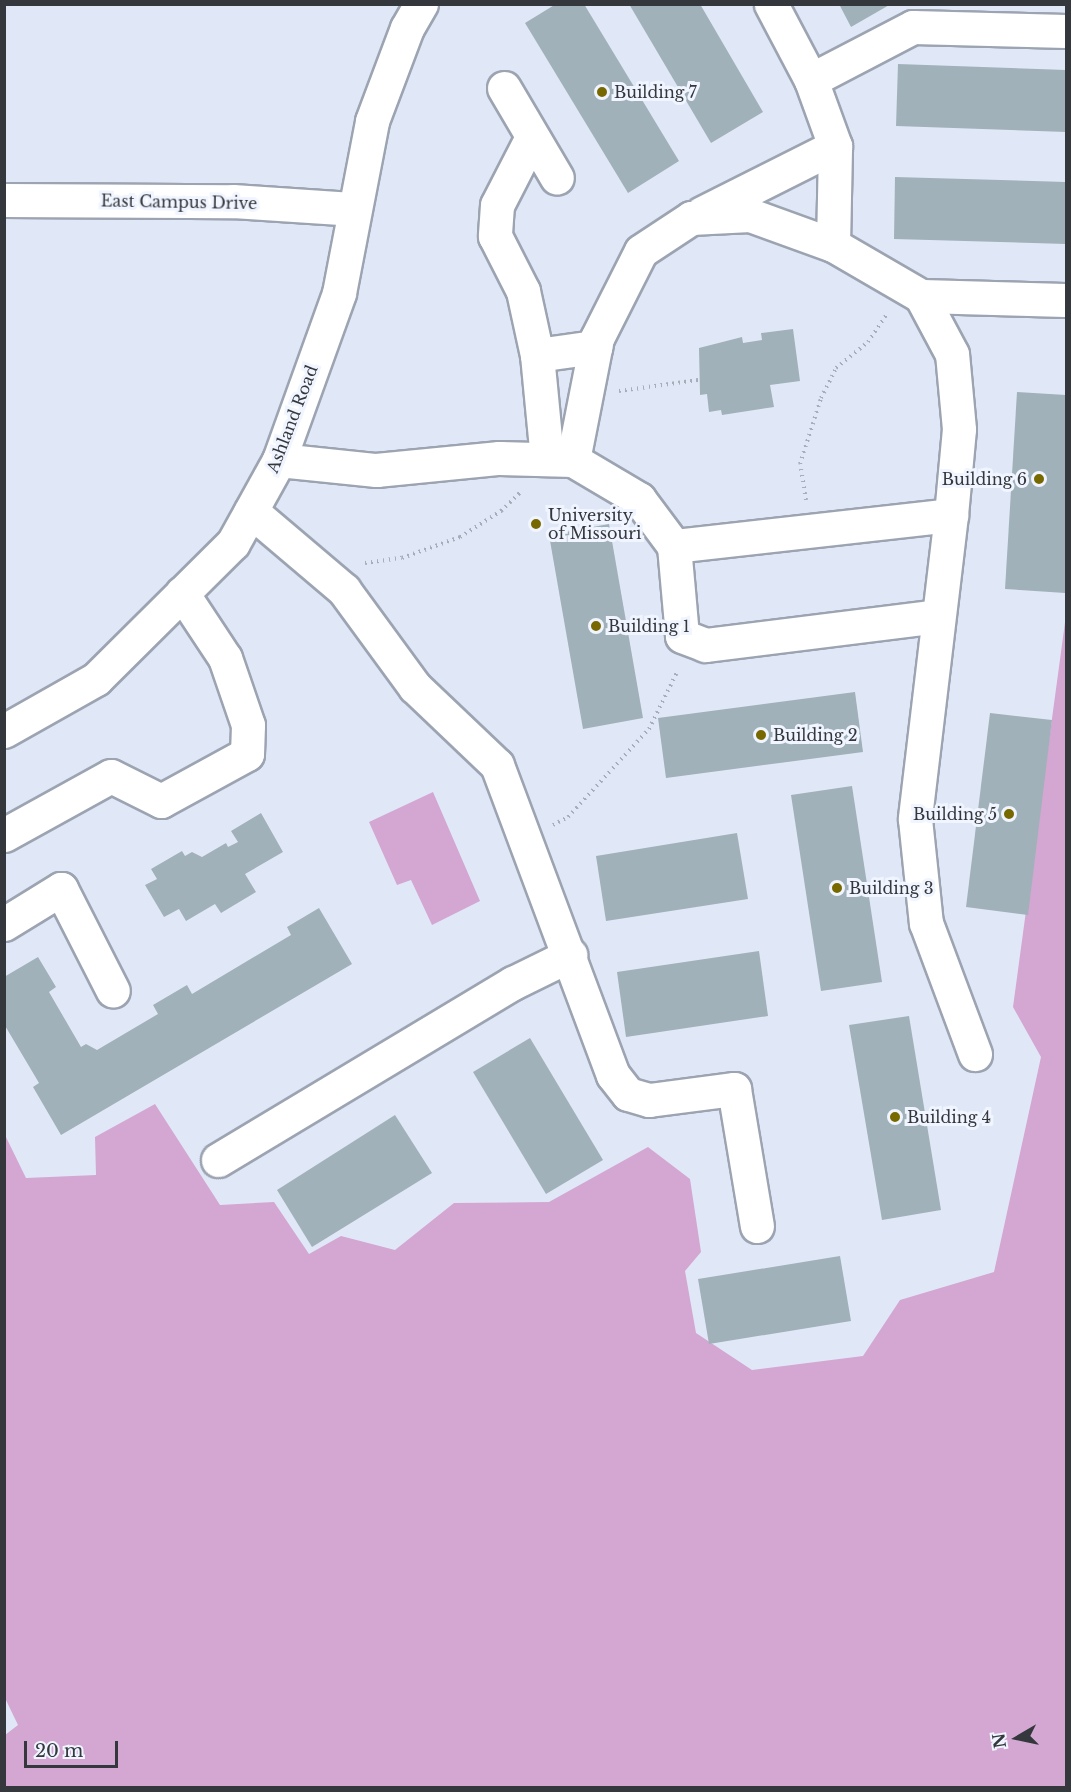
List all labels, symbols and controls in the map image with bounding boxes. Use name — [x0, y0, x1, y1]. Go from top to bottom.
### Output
place label: Building 7 — [614, 82, 697, 102]
marker: Building 7 — [595, 85, 609, 99]
street label: East Campus Drive — [101, 191, 257, 213]
street label: Ashland Road — [263, 362, 321, 476]
place label: Building 6 — [942, 469, 1027, 489]
marker: Building 6 — [1032, 472, 1046, 486]
place label: University of Missouri — [548, 505, 641, 543]
marker: University of Missouri — [529, 517, 543, 531]
place label: Building 1 — [608, 616, 690, 636]
marker: Building 1 — [589, 619, 603, 633]
place label: Building 2 — [773, 725, 858, 745]
marker: Building 2 — [754, 728, 768, 742]
place label: Building 5 — [913, 804, 997, 824]
marker: Building 5 — [1002, 807, 1016, 821]
place label: Building 3 — [849, 878, 934, 898]
marker: Building 3 — [830, 881, 844, 895]
place label: Building 4 — [907, 1107, 991, 1127]
marker: Building 4 — [888, 1110, 902, 1124]
north arrow — [987, 1708, 1047, 1768]
scale bar — [27, 1729, 122, 1767]
text: N — [988, 1732, 1010, 1750]
text: 20 m — [35, 1740, 83, 1762]

